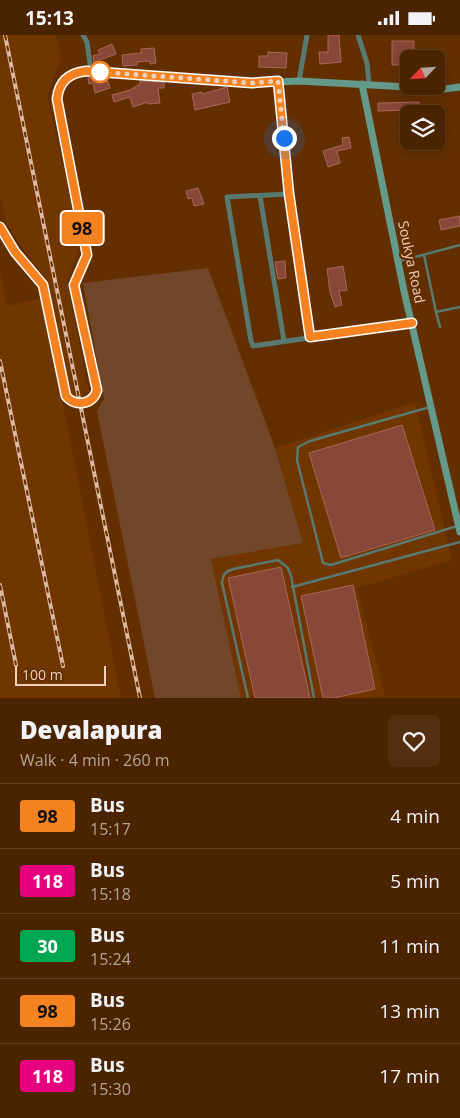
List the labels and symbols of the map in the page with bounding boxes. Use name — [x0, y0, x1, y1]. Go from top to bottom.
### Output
north arrow — [400, 50, 445, 95]
unlabelled marker — [89, 61, 111, 83]
your location — [272, 126, 297, 151]
line badge: 98 — [59, 212, 104, 244]
street label: Soukya Road — [394, 219, 430, 305]
scale bar — [15, 663, 106, 686]

